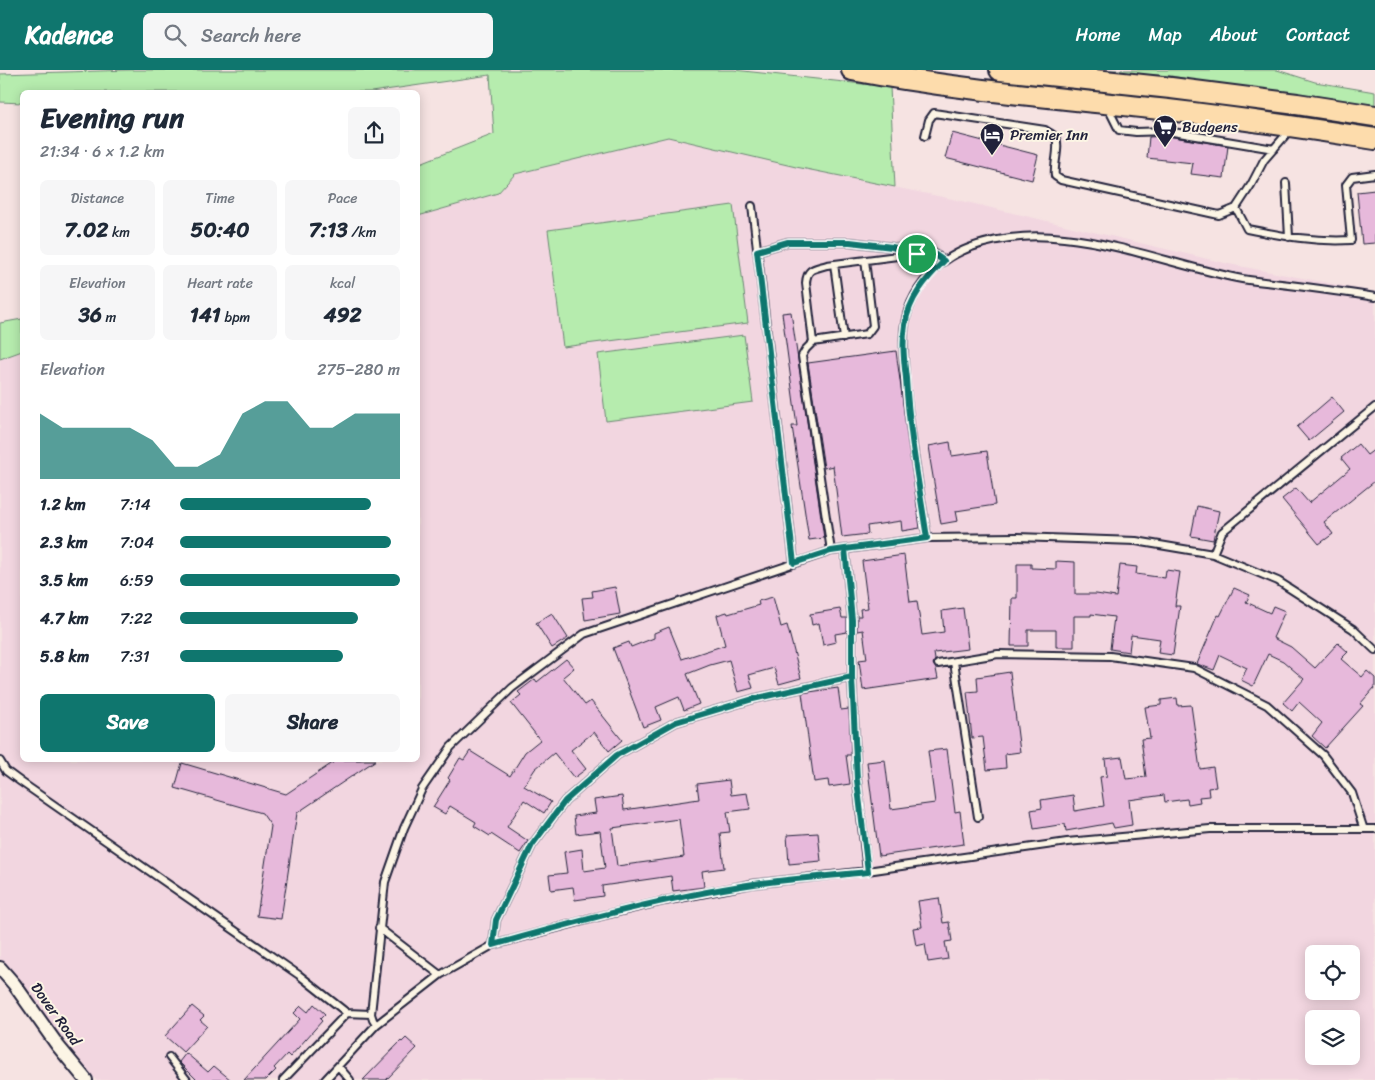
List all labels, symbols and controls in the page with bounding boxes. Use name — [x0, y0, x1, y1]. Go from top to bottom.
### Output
search box — [143, 13, 493, 58]
text: Kadence — [25, 14, 113, 56]
text: Search here — [201, 19, 301, 52]
text: Home — [1076, 19, 1121, 51]
text: Map — [1149, 19, 1182, 51]
text: About — [1210, 19, 1258, 51]
text: Contact — [1286, 19, 1350, 51]
icon: search — [161, 21, 189, 49]
text: Evening run — [40, 93, 184, 142]
button: share — [348, 107, 400, 159]
supermarket icon: Budgens — [1152, 114, 1178, 148]
place label: Budgens — [1182, 114, 1238, 140]
hotel icon: Premier Inn — [979, 122, 1005, 156]
place label: Premier Inn — [1010, 122, 1088, 148]
text: 21:34 · 6 × 1.2 km — [40, 137, 165, 166]
text: Distance — [71, 186, 124, 211]
text: Time — [205, 186, 235, 211]
text: Pace — [328, 186, 358, 211]
text: 7.02 — [65, 211, 108, 249]
text: 50:40 — [191, 211, 249, 249]
text: 7:13 — [309, 211, 348, 249]
text: km — [108, 220, 130, 245]
text: /km — [348, 220, 376, 245]
pin — [896, 233, 938, 275]
icon: arrive — [903, 240, 931, 268]
text: Elevation — [69, 271, 126, 296]
text: Heart rate — [187, 271, 253, 296]
text: kcal — [330, 271, 355, 296]
text: 36 — [78, 296, 102, 334]
text: 141 — [190, 296, 221, 334]
text: 492 — [324, 296, 362, 334]
text: m — [102, 305, 116, 330]
text: bpm — [221, 305, 250, 330]
text: Elevation — [40, 355, 105, 384]
text: 275–280 m — [317, 355, 400, 384]
text: 1.2 km — [40, 490, 86, 519]
text: 7:14 — [120, 490, 151, 519]
text: 2.3 km — [40, 528, 88, 557]
text: 7:04 — [120, 528, 154, 557]
text: 3.5 km — [40, 566, 88, 595]
text: 6:59 — [120, 566, 154, 595]
text: 4.7 km — [40, 604, 89, 633]
text: 7:22 — [120, 604, 152, 633]
text: 5.8 km — [40, 642, 89, 671]
text: 7:31 — [120, 642, 150, 671]
button: Save — [40, 694, 215, 752]
button: Share — [225, 694, 400, 752]
map controls — [1305, 945, 1360, 1065]
button: locate — [1305, 945, 1360, 1000]
street label: Dover Road — [24, 977, 89, 1052]
button: layers — [1305, 1010, 1360, 1065]

